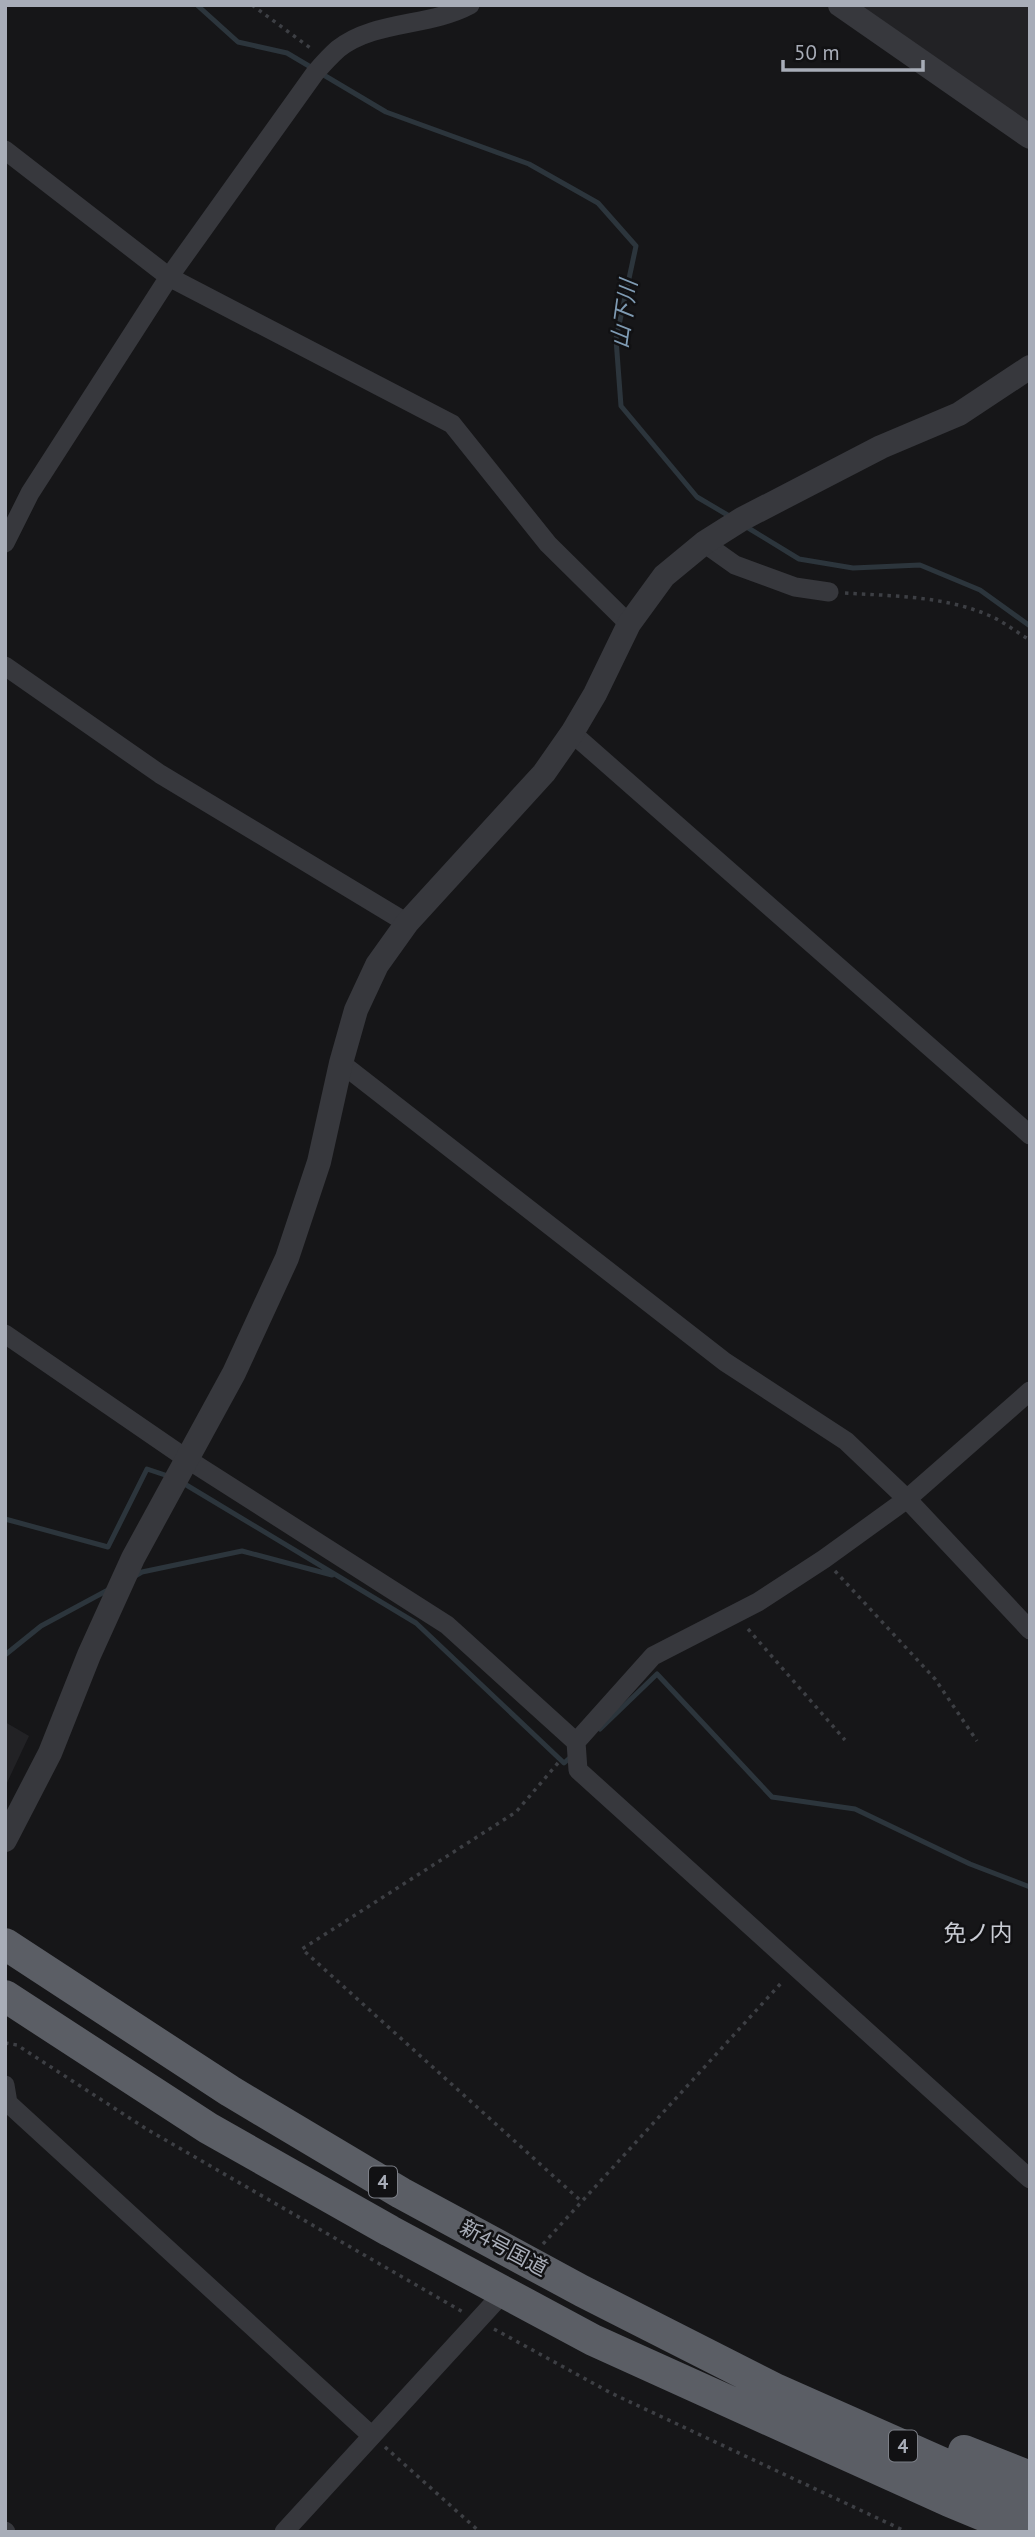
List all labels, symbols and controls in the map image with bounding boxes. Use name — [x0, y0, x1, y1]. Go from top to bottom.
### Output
scale bar — [783, 28, 923, 72]
text: 50 m — [794, 39, 840, 66]
water label: 山下川 — [604, 275, 643, 350]
district label: 免ノ内 — [944, 1918, 1013, 1947]
road number: 4 — [369, 2166, 397, 2198]
street label: 新4号国道 — [456, 2213, 553, 2282]
road number: 4 — [889, 2430, 917, 2462]

